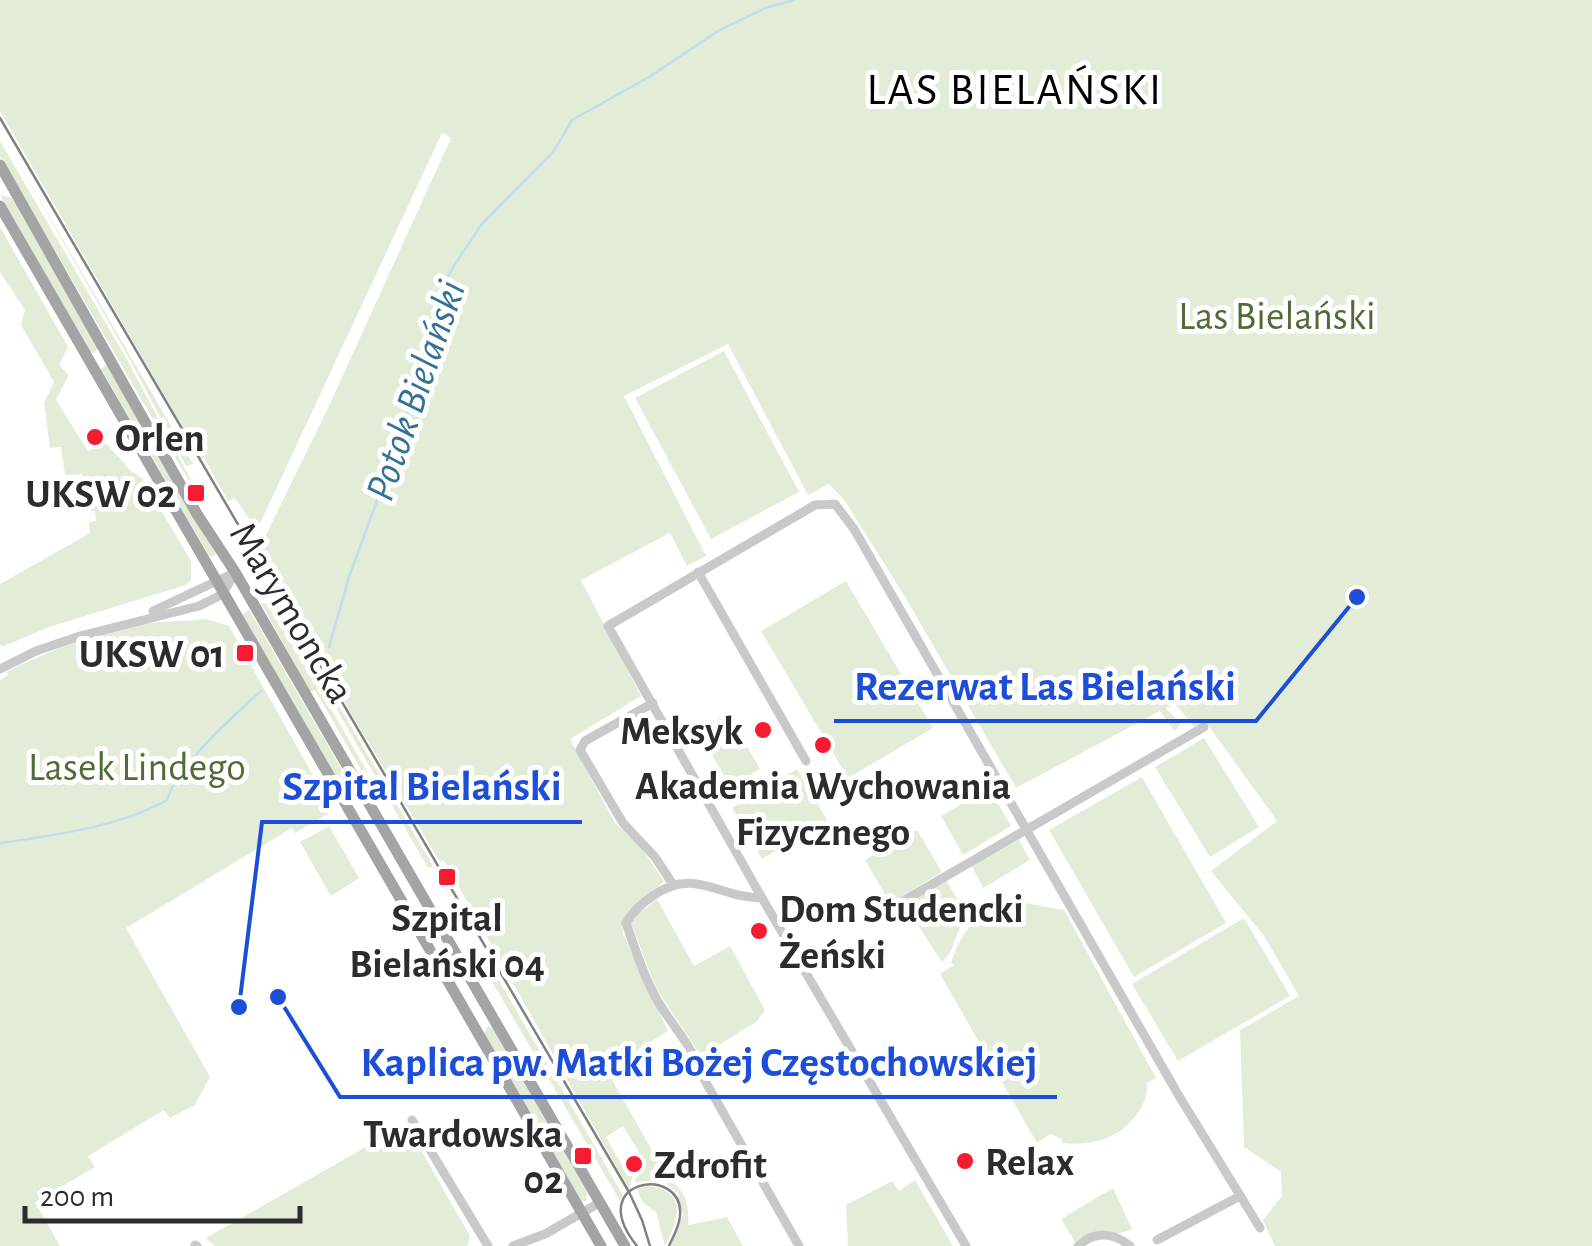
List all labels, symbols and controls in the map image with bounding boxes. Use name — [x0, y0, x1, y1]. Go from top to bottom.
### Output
district label: LAS BIELAŃSKI — [866, 64, 1164, 113]
water label: Potok Bielański — [359, 275, 473, 506]
park label: Las Bielański — [1178, 297, 1376, 337]
place label: Orlen — [115, 419, 205, 459]
marker: Orlen — [84, 426, 106, 448]
place label: UKSW 02 — [25, 475, 176, 515]
marker: UKSW 02 — [185, 482, 207, 504]
street label: Marymoncka — [222, 516, 361, 710]
place label: UKSW 01 — [79, 635, 225, 675]
marker: UKSW 01 — [234, 642, 256, 664]
callout: Rezerwat Las Bielański — [834, 649, 1256, 721]
text: Rezerwat Las Bielański — [854, 666, 1236, 708]
place label: Meksyk — [620, 712, 743, 752]
marker: Meksyk — [752, 719, 774, 741]
marker: Akademia Wychowania Fizycznego — [812, 734, 834, 756]
park label: Lasek Lindego — [28, 748, 246, 788]
callout: Szpital Bielański — [262, 750, 582, 822]
text: Szpital Bielański — [282, 766, 562, 808]
place label: Akademia Wychowania Fizycznego — [635, 767, 1011, 853]
marker: Szpital Bielański 04 — [436, 866, 458, 888]
place label: Dom Studencki Żeński — [779, 890, 1024, 976]
place label: Szpital Bielański 04 — [349, 899, 545, 985]
marker: Dom Studencki Żeński — [748, 920, 770, 942]
callout: Kaplica pw. Matki Bożej Częstochowskiej — [340, 1025, 1057, 1097]
text: Kaplica pw. Matki Bożej Częstochowskiej — [361, 1042, 1037, 1085]
place label: Twardowska 02 — [363, 1115, 563, 1201]
place label: Relax — [985, 1143, 1075, 1183]
marker: Twardowska 02 — [572, 1145, 594, 1167]
place label: Zdrofit — [654, 1146, 767, 1186]
marker: Relax — [954, 1150, 976, 1172]
marker: Zdrofit — [623, 1153, 645, 1175]
scale bar — [25, 1161, 300, 1223]
text: 200 m — [40, 1182, 114, 1212]

